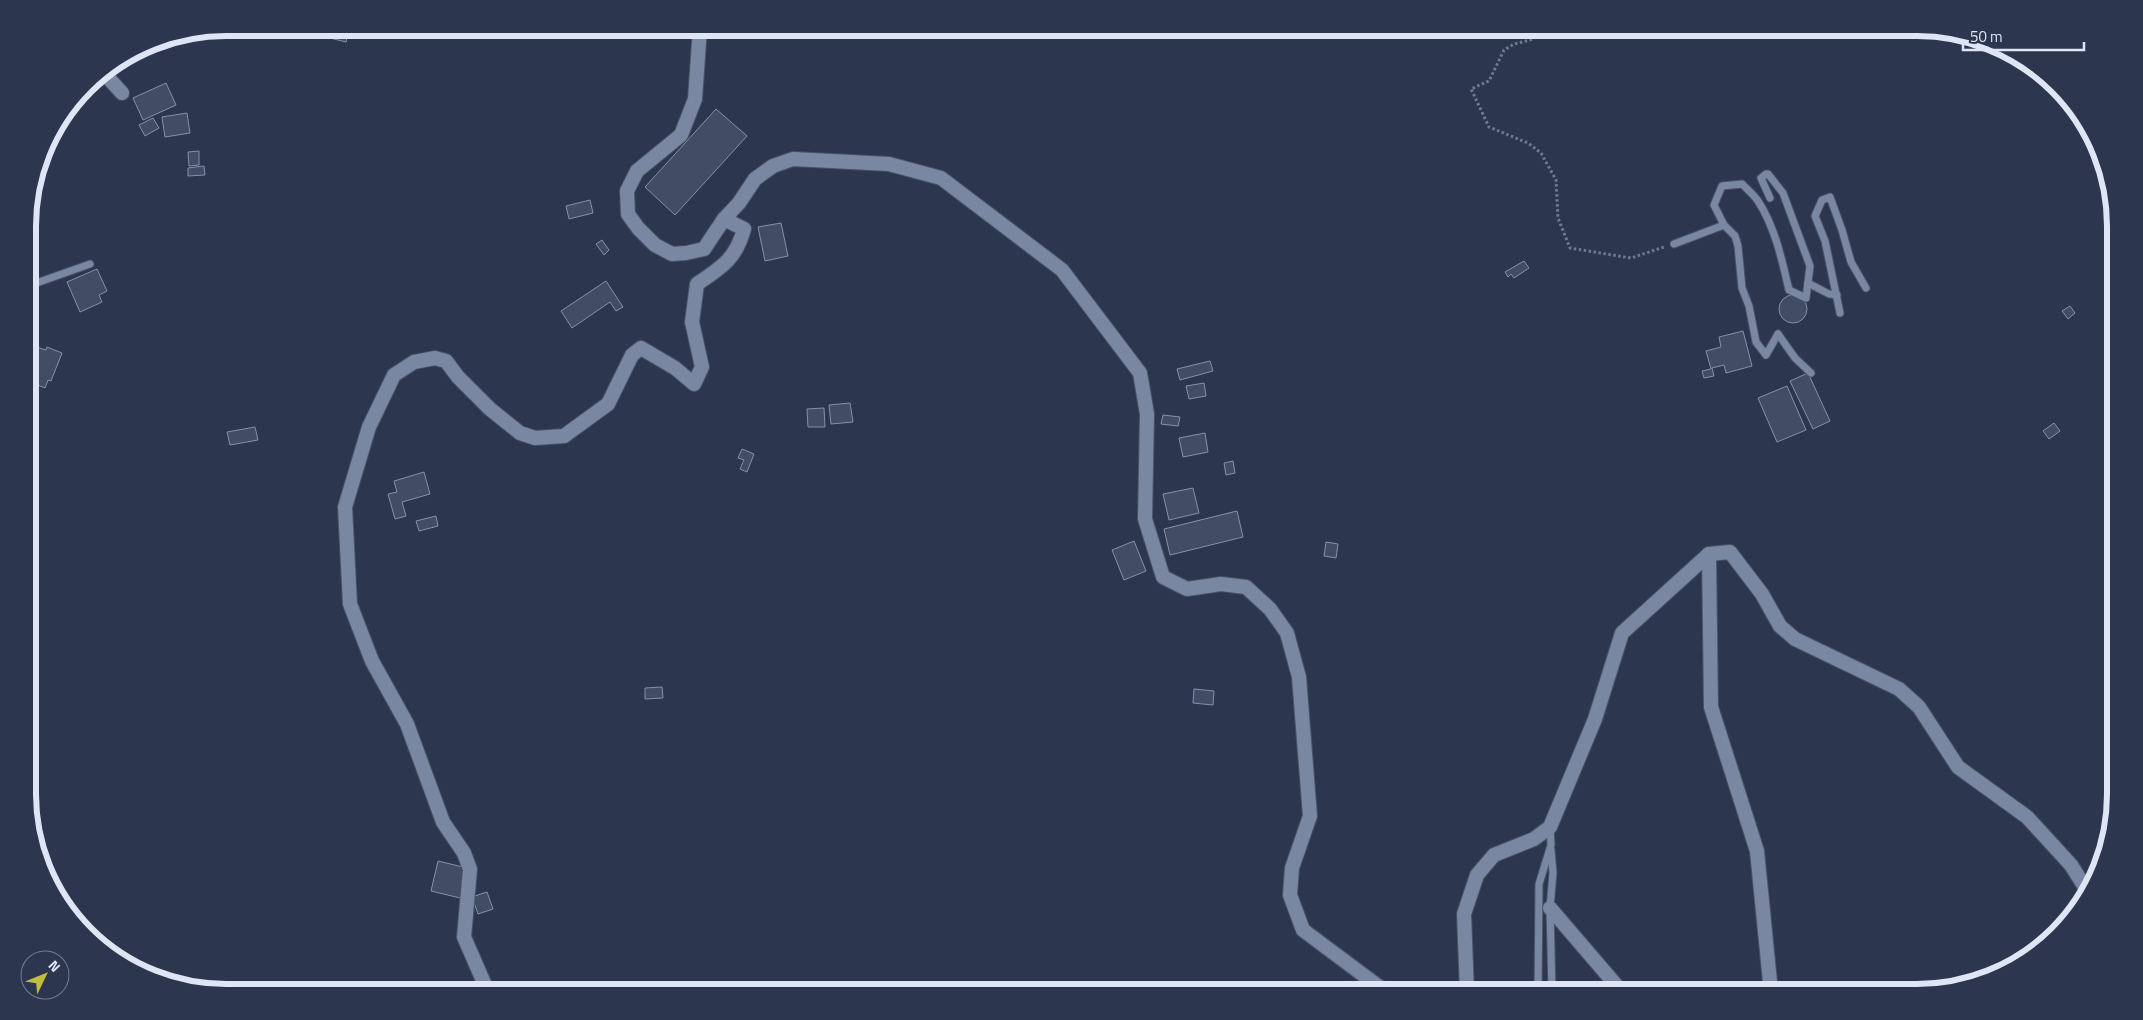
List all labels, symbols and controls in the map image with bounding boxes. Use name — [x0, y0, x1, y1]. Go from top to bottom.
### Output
scale bar — [1963, 20, 2084, 52]
text: 50 m — [1970, 25, 2003, 48]
north arrow — [20, 950, 70, 1000]
text: N — [44, 955, 66, 977]

